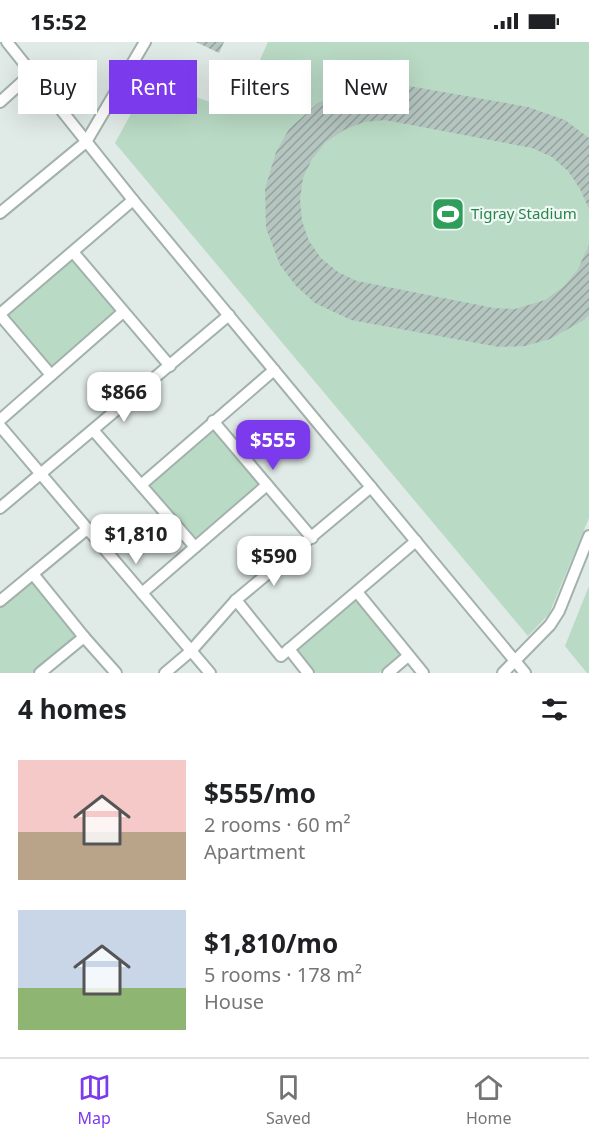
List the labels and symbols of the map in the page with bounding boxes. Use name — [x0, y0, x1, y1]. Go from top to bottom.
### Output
sports icon: Tigray Stadium — [430, 196, 466, 232]
place label: Tigray Stadium — [471, 203, 577, 223]
pin: $866 — [88, 372, 160, 423]
pin: $555 — [237, 420, 309, 471]
pin: $1,810 — [87, 514, 185, 565]
pin: $590 — [238, 536, 310, 587]

